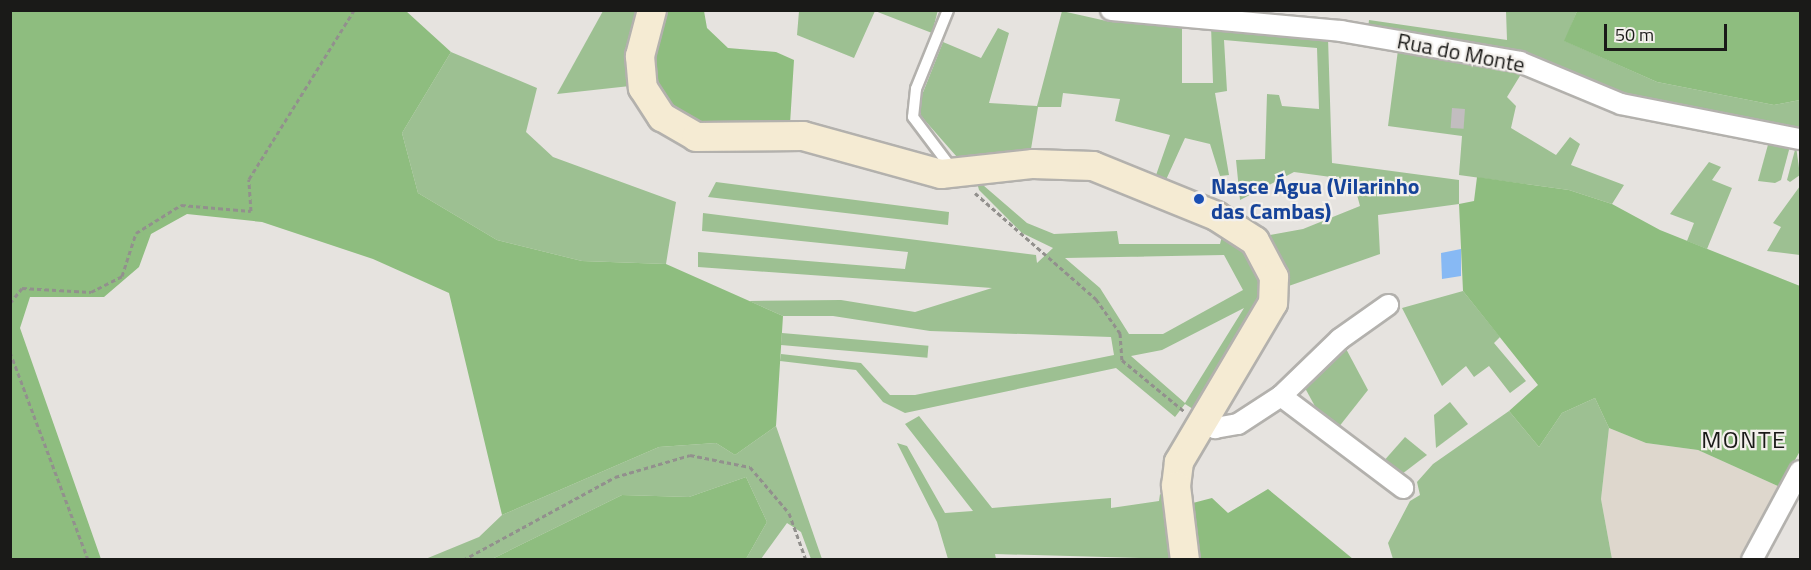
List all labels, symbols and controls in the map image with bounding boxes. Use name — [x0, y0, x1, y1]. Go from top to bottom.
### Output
scale bar — [1607, 12, 1730, 50]
text: 50 m — [1615, 21, 1654, 48]
street label: Rua do Monte — [1395, 28, 1527, 78]
place label: Nasce Água (Vilarinho das Cambas) — [1211, 173, 1420, 224]
marker: Nasce Água (Vilarinho das Cambas) — [1192, 192, 1206, 206]
district label: MONTE — [1701, 426, 1787, 454]

